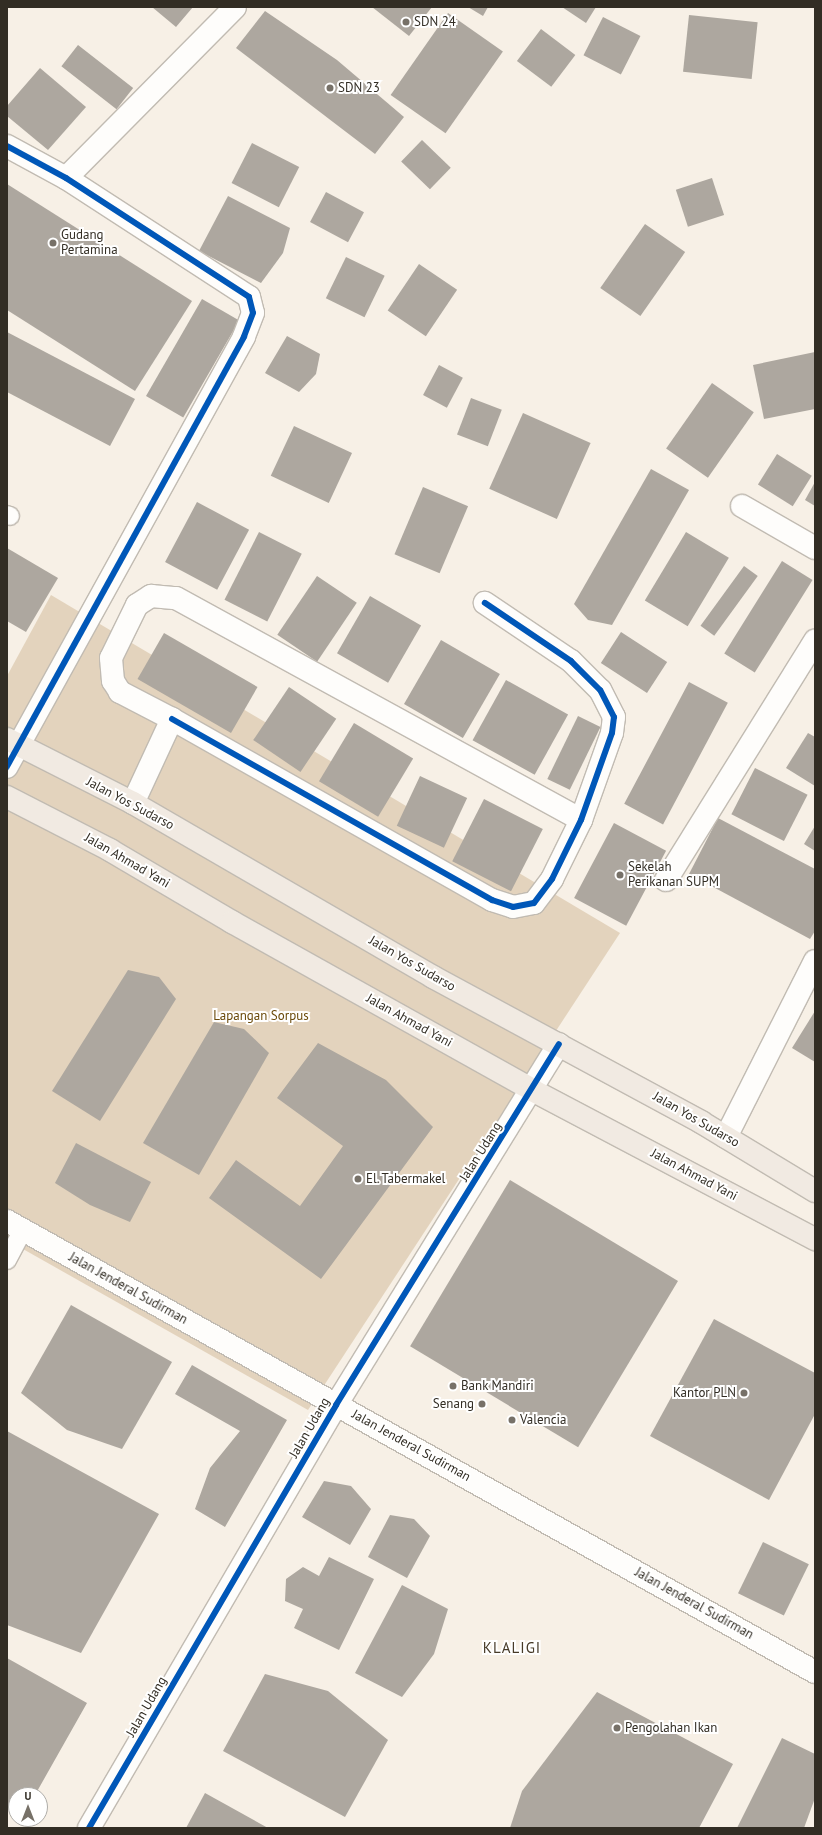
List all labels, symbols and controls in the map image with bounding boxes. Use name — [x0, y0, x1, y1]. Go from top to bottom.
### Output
place label: SDN 24 — [414, 14, 456, 30]
marker: SDN 24 — [401, 17, 411, 27]
place label: SDN 23 — [338, 80, 380, 96]
marker: SDN 23 — [325, 83, 335, 93]
place label: Gudang Pertamina — [61, 228, 118, 259]
marker: Gudang Pertamina — [48, 238, 58, 248]
street label: Jalan Yos Sudarso — [83, 774, 177, 834]
street label: Jalan Ahmad Yani — [81, 830, 173, 892]
place label: Sekelah Perikanan SUPM — [628, 860, 719, 891]
marker: Sekelah Perikanan SUPM — [615, 870, 625, 880]
street label: Jalan Yos Sudarso — [366, 933, 458, 995]
street label: Jalan Ahmad Yani — [363, 991, 455, 1051]
park label: Lapangan Sorpus — [213, 1008, 309, 1024]
street label: Jalan Yos Sudarso — [650, 1089, 742, 1151]
street label: Jalan Udang — [457, 1119, 505, 1185]
street label: Jalan Ahmad Yani — [648, 1145, 740, 1205]
place label: El. Tabermakel — [366, 1171, 447, 1187]
marker: El. Tabermakel — [353, 1174, 363, 1184]
street label: Jalan Jenderal Sudirman — [66, 1250, 190, 1328]
place label: Bank Mandiri — [461, 1378, 534, 1394]
marker: Bank Mandiri — [448, 1381, 458, 1391]
place label: Kantor PLN — [673, 1385, 736, 1401]
marker: Kantor PLN — [739, 1388, 749, 1398]
street label: Jalan Udang — [286, 1395, 334, 1461]
place label: Senang — [433, 1396, 474, 1412]
marker: Senang — [477, 1399, 487, 1409]
street label: Jalan Jenderal Sudirman — [349, 1407, 473, 1485]
place label: Valencia — [520, 1412, 566, 1428]
marker: Valencia — [507, 1415, 517, 1425]
street label: Jalan Jenderal Sudirman — [632, 1565, 756, 1643]
district label: KLALIGI — [483, 1639, 541, 1657]
street label: Jalan Udang — [123, 1674, 171, 1740]
place label: Pengolahan Ikan — [625, 1720, 717, 1736]
marker: Pengolahan Ikan — [612, 1723, 622, 1733]
north arrow — [8, 1787, 48, 1827]
text: U — [25, 1789, 31, 1803]

